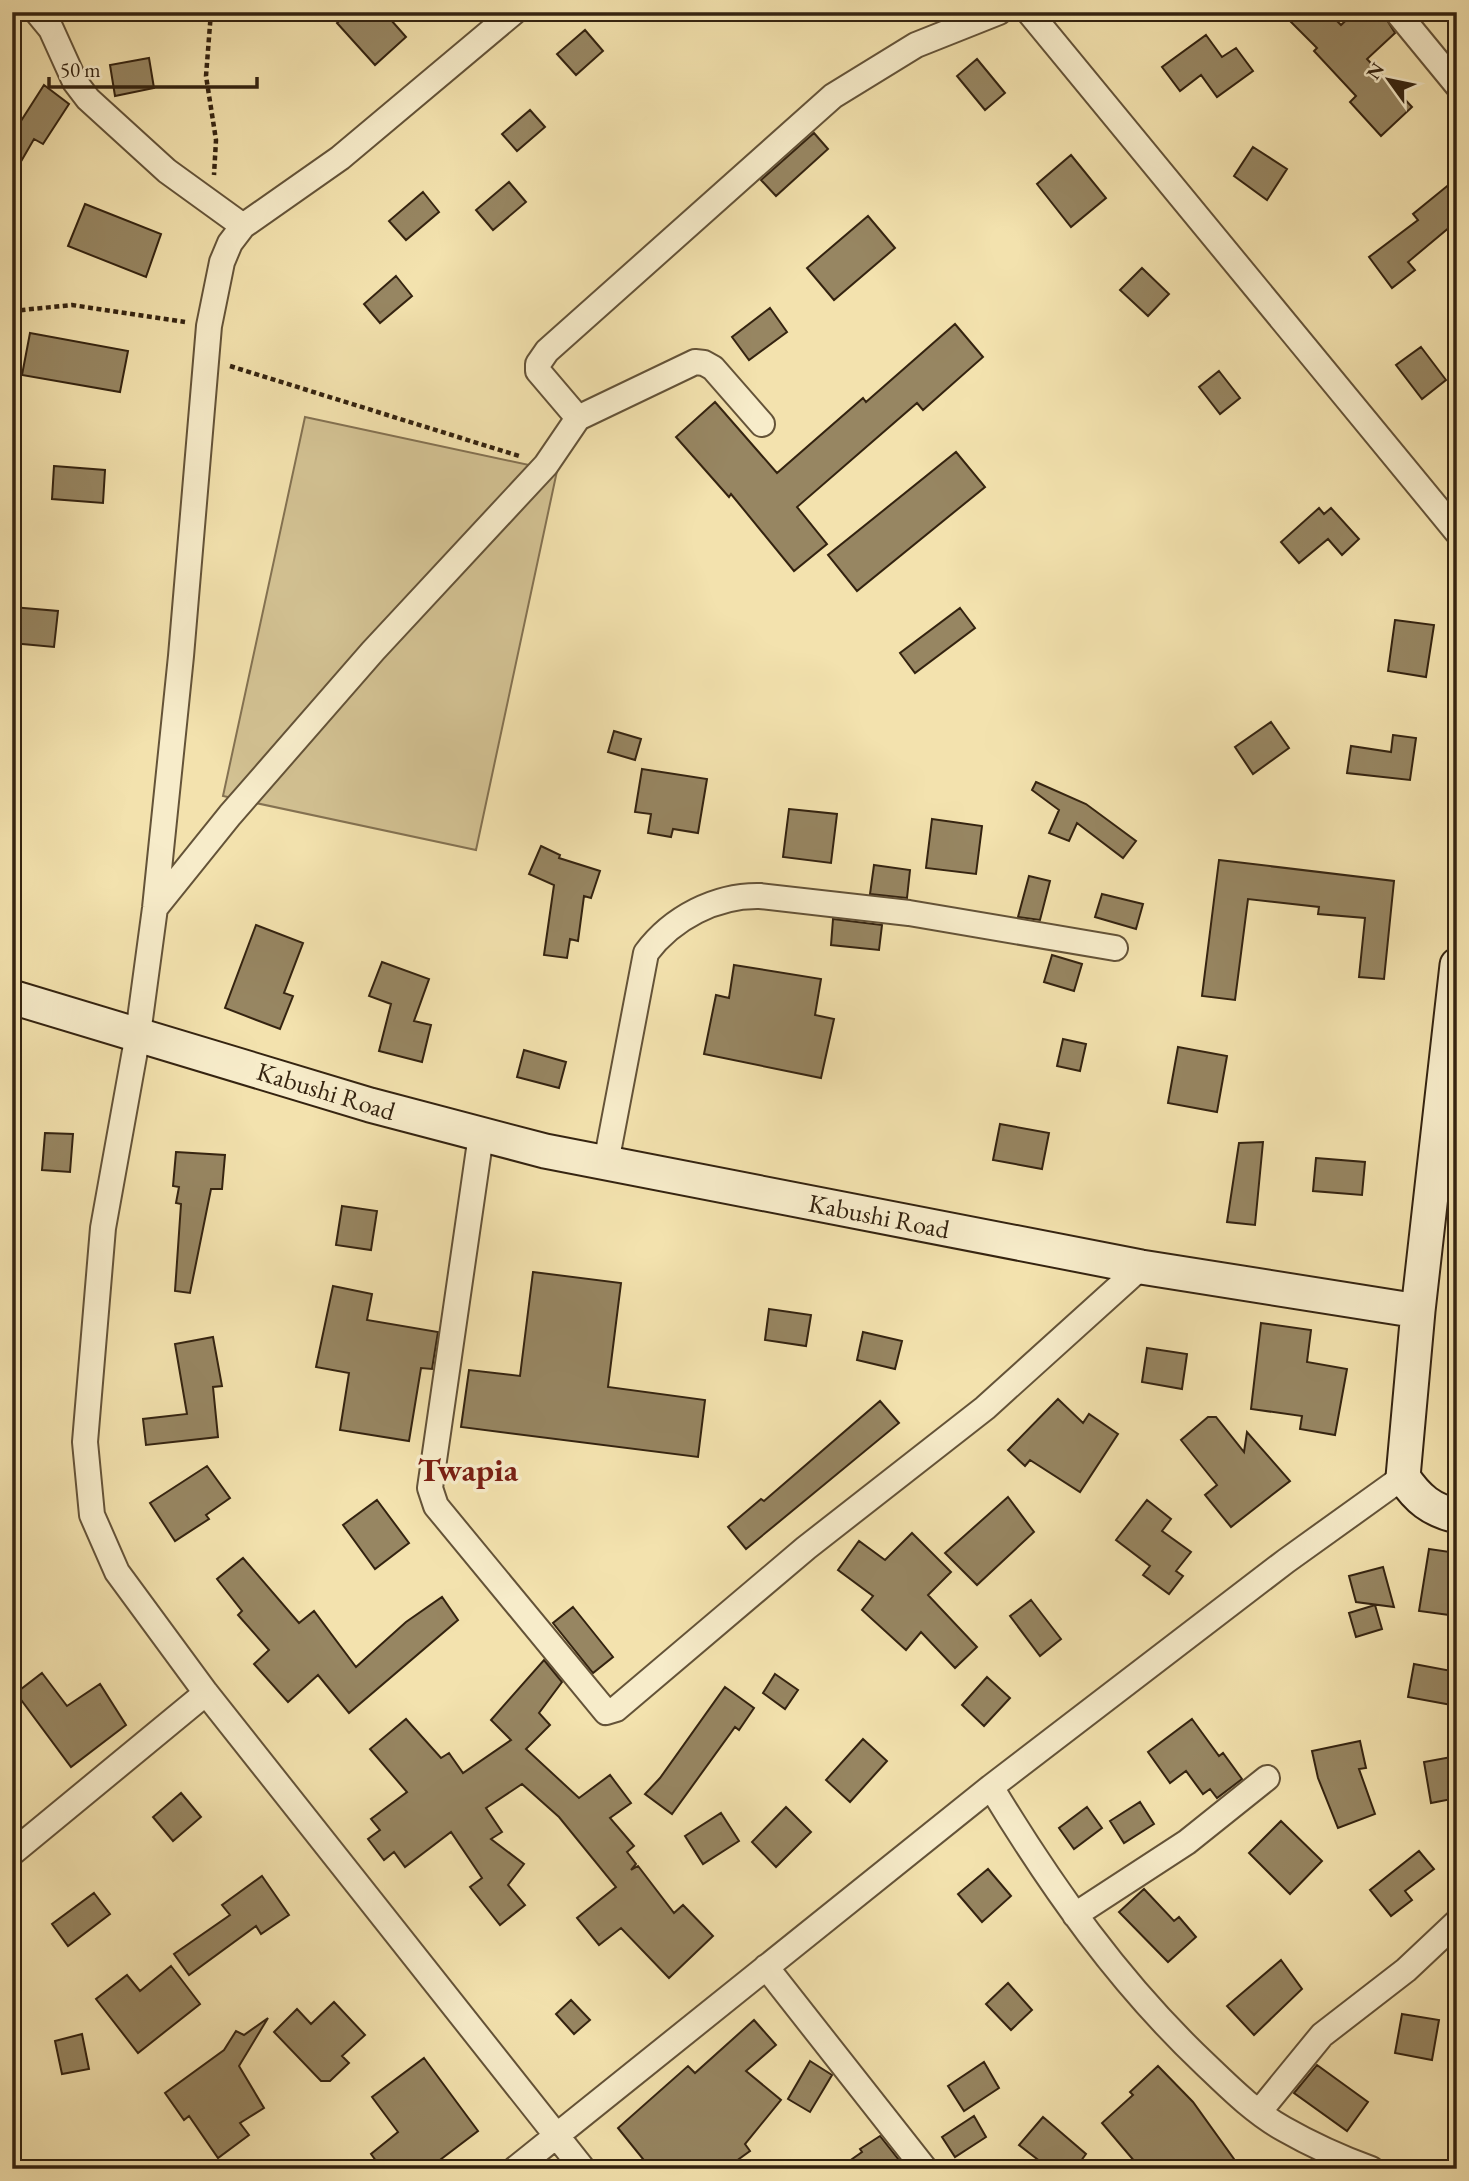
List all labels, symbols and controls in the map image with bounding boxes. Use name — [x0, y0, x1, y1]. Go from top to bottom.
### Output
scale bar — [49, 46, 257, 90]
north arrow — [1354, 46, 1424, 116]
text: 50 m — [60, 56, 101, 83]
text: N — [1360, 57, 1390, 84]
street label: Kabushi Road — [253, 1054, 400, 1128]
street label: Kabushi Road — [806, 1186, 953, 1246]
district label: Twapia — [418, 1448, 519, 1491]

